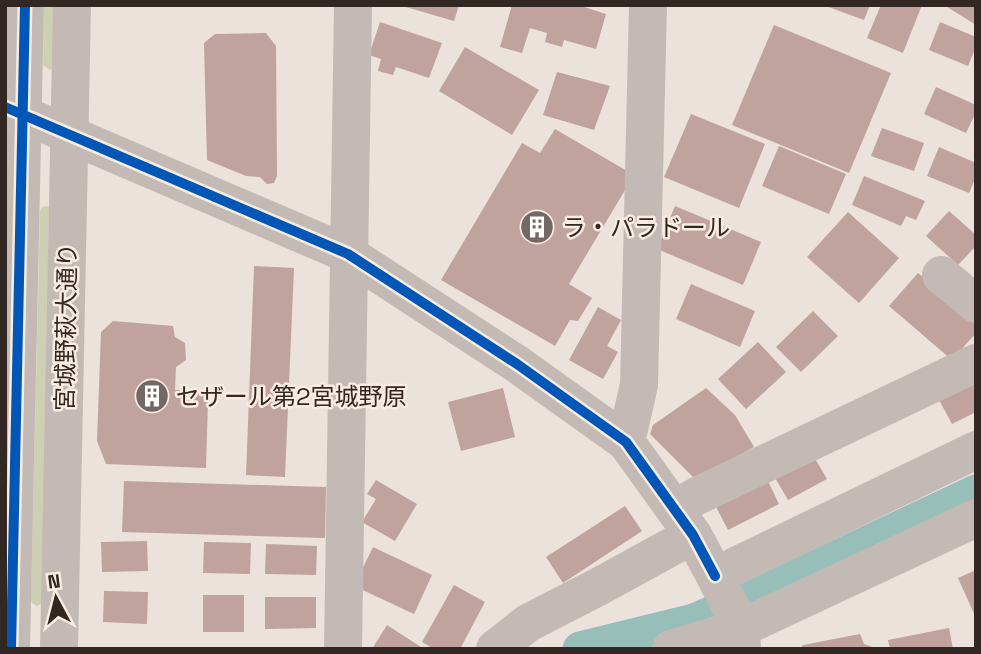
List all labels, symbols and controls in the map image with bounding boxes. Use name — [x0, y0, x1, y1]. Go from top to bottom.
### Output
building icon: ラ・パラドール — [518, 208, 556, 246]
place label: ラ・パラドール — [562, 212, 730, 243]
street label: 宮城野萩大通り — [49, 243, 83, 411]
building icon: セザール第2宮城野原 — [133, 377, 171, 415]
place label: セザール第2宮城野原 — [176, 381, 406, 412]
north arrow — [21, 563, 91, 633]
text: N — [46, 568, 62, 595]

